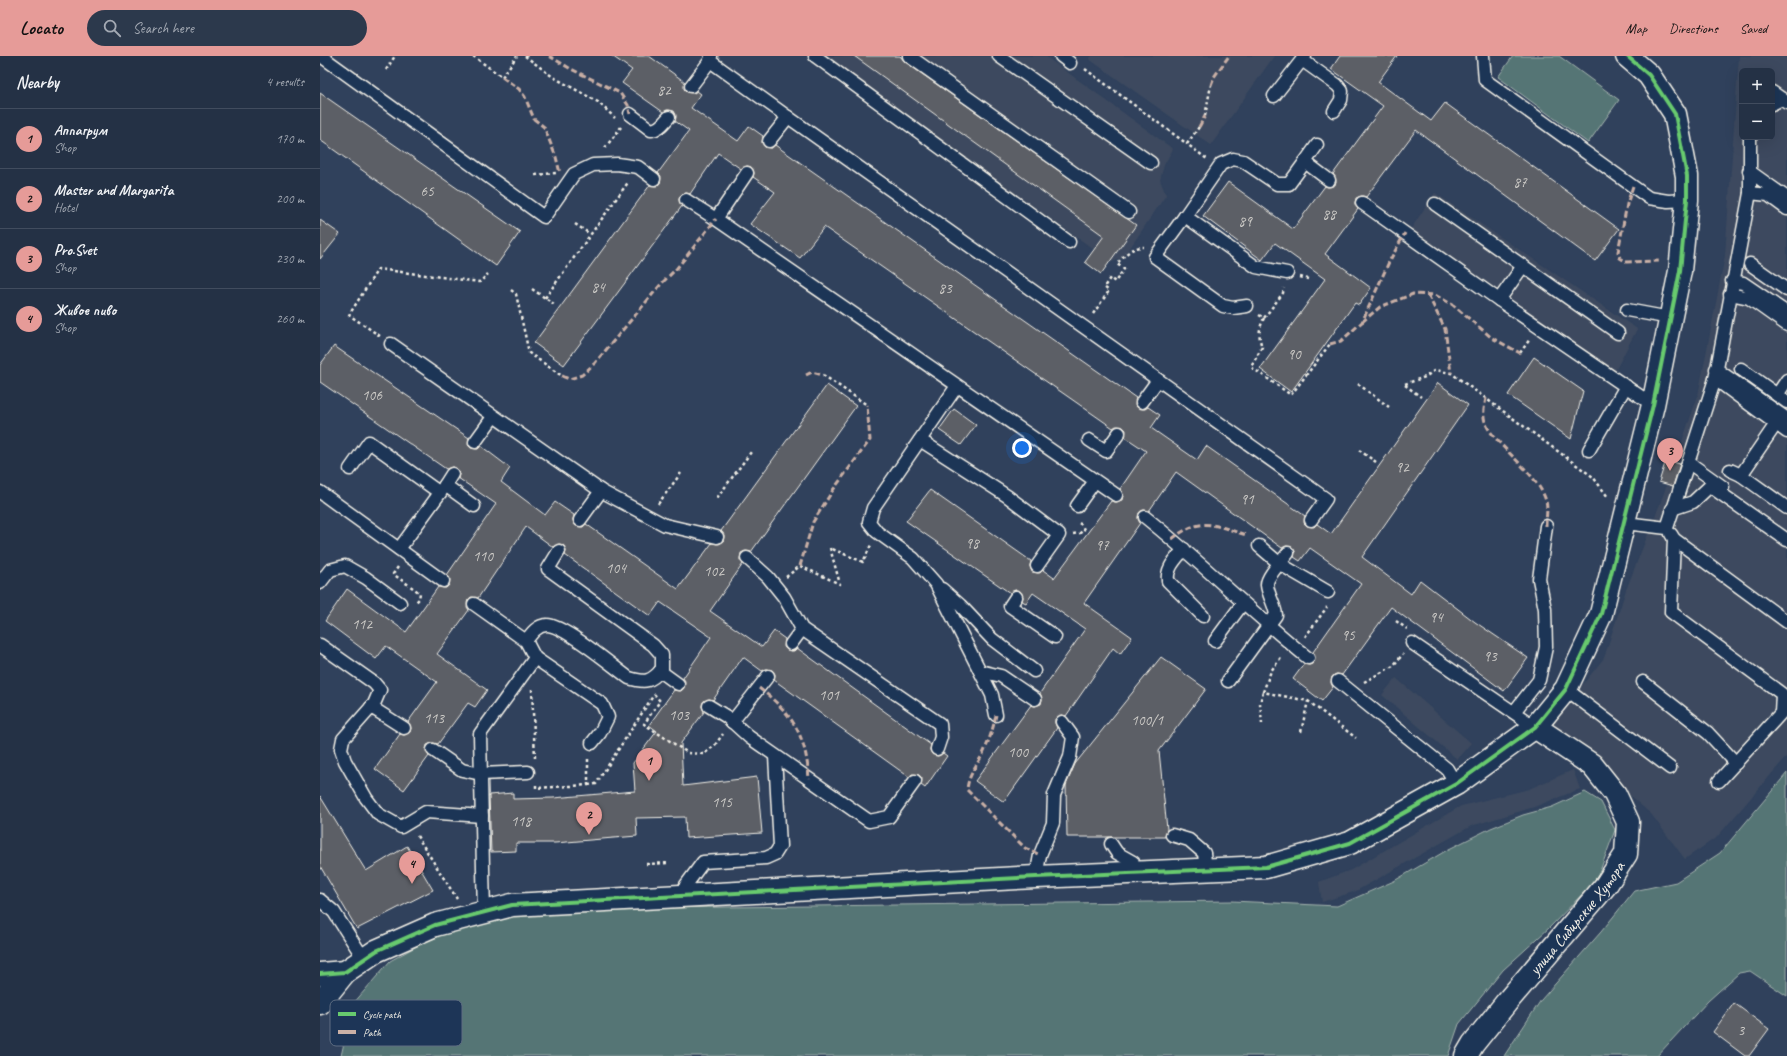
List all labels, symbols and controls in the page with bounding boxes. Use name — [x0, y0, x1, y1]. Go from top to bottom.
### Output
search box — [87, 10, 367, 46]
text: Locato — [20, 16, 63, 40]
icon: search — [101, 17, 123, 39]
text: Search here — [133, 19, 194, 38]
text: Map — [1626, 20, 1647, 37]
text: Directions — [1669, 20, 1718, 37]
text: Saved — [1740, 20, 1767, 37]
map controls — [1739, 68, 1775, 140]
button: + — [1739, 68, 1775, 104]
text: Nearby — [16, 72, 59, 93]
text: 4 results — [266, 74, 304, 90]
house number: 82 — [657, 81, 672, 100]
button: − — [1739, 104, 1775, 140]
text: Аппагрум — [54, 121, 107, 140]
text: 1 — [26, 131, 32, 147]
text: 170 m — [276, 131, 304, 147]
text: Shop — [54, 140, 76, 156]
house number: 87 — [1513, 173, 1528, 192]
text: Master and Margarita — [54, 181, 173, 200]
house number: 65 — [420, 182, 435, 201]
text: 2 — [26, 191, 32, 207]
text: 200 m — [276, 191, 304, 207]
text: Hotel — [54, 200, 77, 216]
house number: 88 — [1322, 205, 1337, 224]
house number: 89 — [1238, 212, 1253, 231]
text: Pro.Svet — [54, 241, 96, 260]
text: 3 — [26, 251, 32, 267]
text: 230 m — [276, 251, 304, 267]
text: Shop — [54, 260, 76, 276]
house number: 84 — [591, 278, 606, 297]
house number: 83 — [938, 279, 953, 298]
text: Живое пиво — [54, 301, 116, 320]
text: 4 — [26, 311, 32, 327]
text: 260 m — [276, 311, 304, 327]
text: Shop — [54, 320, 76, 336]
house number: 90 — [1287, 345, 1302, 364]
house number: 106 — [362, 386, 383, 405]
your location — [1012, 438, 1032, 458]
pin: 3 — [1657, 438, 1683, 471]
house number: 92 — [1395, 458, 1410, 477]
house number: 91 — [1240, 490, 1255, 509]
house number: 98 — [965, 534, 980, 553]
house number: 97 — [1095, 536, 1110, 555]
house number: 110 — [473, 547, 494, 566]
house number: 104 — [606, 559, 627, 578]
house number: 102 — [704, 562, 725, 581]
house number: 94 — [1429, 608, 1444, 627]
house number: 112 — [352, 615, 373, 634]
house number: 95 — [1341, 626, 1356, 645]
house number: 93 — [1483, 647, 1498, 666]
house number: 101 — [819, 686, 840, 705]
house number: 103 — [669, 706, 690, 725]
house number: 113 — [424, 709, 445, 728]
house number: 100/1 — [1131, 711, 1164, 730]
house number: 100 — [1008, 743, 1029, 762]
pin: 1 — [636, 748, 662, 781]
house number: 115 — [712, 793, 733, 812]
pin: 2 — [576, 802, 602, 835]
house number: 118 — [511, 812, 532, 831]
pin: 4 — [399, 851, 425, 884]
street label: улица Сибирские Хутора — [1523, 856, 1630, 980]
legend — [330, 1000, 462, 1046]
text: Cycle path — [363, 1007, 402, 1021]
house number: 3 — [1738, 1021, 1746, 1040]
text: Path — [363, 1025, 382, 1039]

